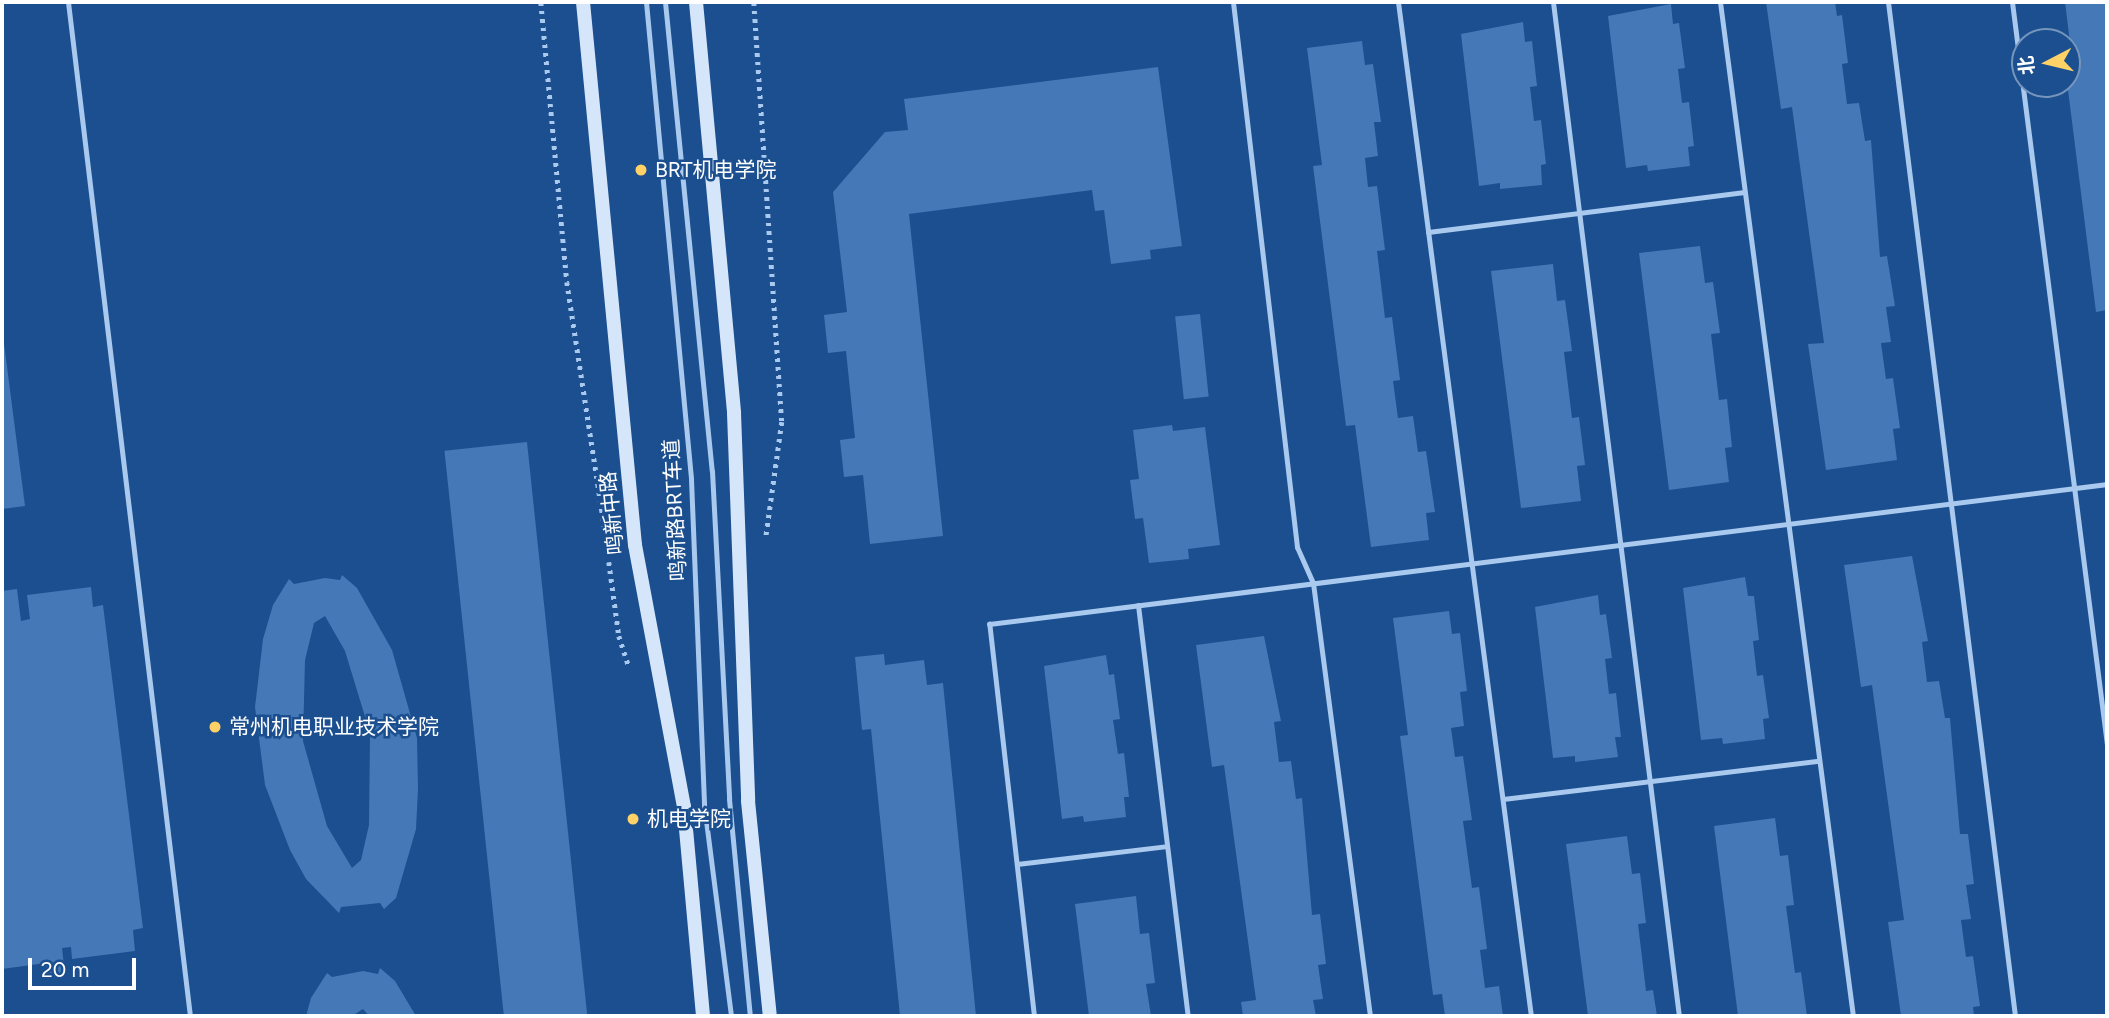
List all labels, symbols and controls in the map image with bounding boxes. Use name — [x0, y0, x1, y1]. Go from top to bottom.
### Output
north arrow — [2011, 28, 2081, 98]
text: 北 — [2014, 55, 2039, 76]
place label: BRT机电学院 — [655, 157, 776, 183]
marker: BRT机电学院 — [633, 162, 649, 178]
street label: 鸣新路BRT车道 — [659, 438, 691, 582]
street label: 鸣新中路 — [595, 470, 629, 556]
place label: 常州机电职业技术学院 — [229, 714, 439, 740]
marker: 常州机电职业技术学院 — [207, 719, 223, 735]
place label: 机电学院 — [647, 806, 731, 832]
marker: 机电学院 — [625, 811, 641, 827]
scale bar — [32, 944, 140, 988]
text: 20 m — [41, 957, 89, 982]

